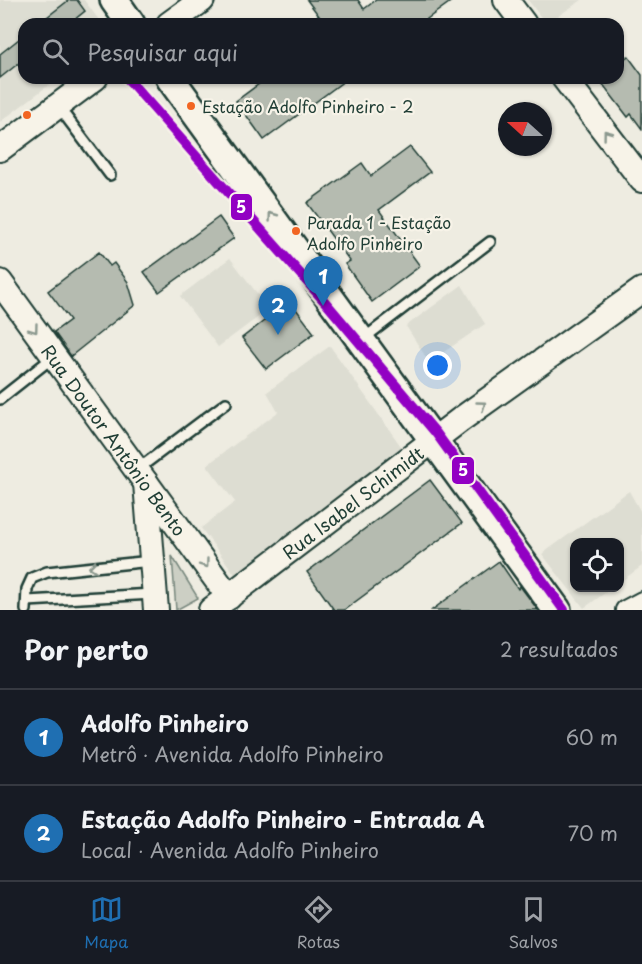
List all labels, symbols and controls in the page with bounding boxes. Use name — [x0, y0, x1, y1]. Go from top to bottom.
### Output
search box — [18, 18, 624, 84]
icon: search — [39, 35, 72, 68]
text: Pesquisar aqui — [87, 35, 238, 68]
place label: Estação Adolfo Pinheiro - 2 — [202, 94, 414, 118]
marker: Estação Adolfo Pinheiro - 2 — [185, 100, 197, 112]
north arrow — [498, 102, 552, 156]
unlabelled marker — [21, 109, 33, 121]
one-way arrow — [603, 129, 614, 140]
line badge: 5 — [230, 193, 253, 221]
text: 5 — [236, 194, 246, 218]
place label: Parada 1 - Estação Adolfo Pinheiro — [307, 210, 451, 255]
one-way arrow — [268, 211, 279, 222]
marker: Parada 1 - Estação Adolfo Pinheiro — [290, 225, 302, 237]
pin: 1 — [304, 256, 342, 306]
pin: 2 — [258, 286, 298, 335]
one-way arrow — [27, 322, 38, 333]
street label: Rua Doutor Antônio Bento — [36, 338, 194, 541]
your location — [423, 351, 452, 380]
one-way arrow — [475, 401, 486, 412]
street label: Rua Isabel Schimidt — [276, 439, 429, 565]
line badge: 5 — [451, 456, 475, 485]
text: 5 — [458, 457, 468, 481]
map controls — [570, 538, 624, 592]
button: locate — [570, 538, 624, 592]
one-way arrow — [198, 558, 209, 569]
one-way arrow — [88, 560, 97, 573]
text: Por perto — [24, 630, 148, 669]
text: 2 resultados — [500, 634, 618, 664]
text: Adolfo Pinheiro — [81, 706, 249, 739]
text: 1 — [39, 722, 48, 752]
text: 60 m — [566, 722, 618, 752]
text: Metrô · Avenida Adolfo Pinheiro — [81, 739, 384, 769]
text: Estação Adolfo Pinheiro - Entrada A — [81, 802, 485, 835]
text: 2 — [36, 818, 51, 848]
text: 70 m — [568, 818, 618, 848]
text: Local · Avenida Adolfo Pinheiro — [81, 835, 379, 865]
tab: Mapa — [84, 893, 128, 953]
tab: Rotas — [297, 893, 340, 953]
tab: Salvos — [508, 893, 558, 953]

